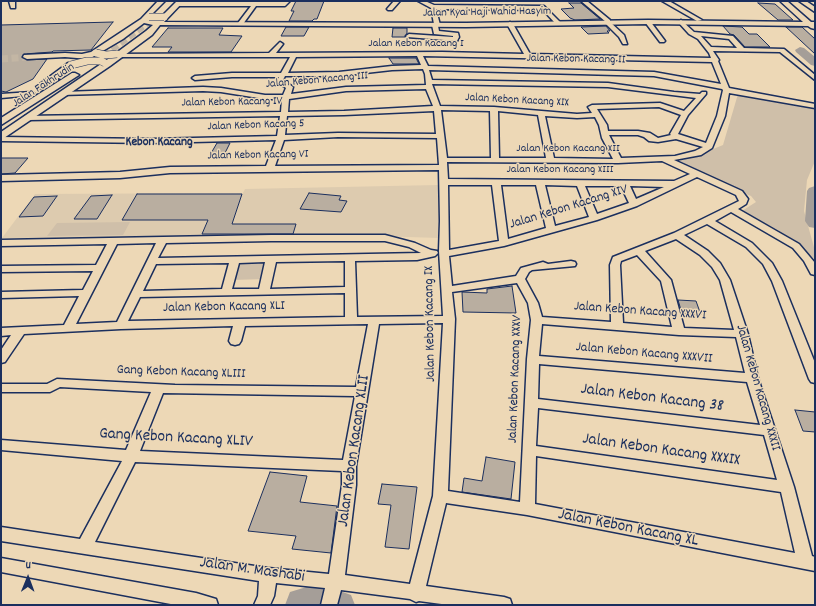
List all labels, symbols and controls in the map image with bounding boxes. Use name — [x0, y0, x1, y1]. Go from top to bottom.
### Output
street label: Jalan Kyai Haji Wahid Hasyim — [423, 5, 551, 21]
street label: Jalan Kebon Kacang I — [368, 37, 464, 51]
street label: Jalan Kebon Kacang II — [526, 52, 626, 68]
street label: Jalan Fakhrudin — [10, 61, 78, 111]
street label: Jalan Kebon Kacang III — [265, 69, 369, 93]
street label: Jalan Kebon Kacang XIX — [465, 91, 569, 111]
street label: Jalan Kebon Kacang IV — [181, 95, 283, 111]
street label: Jalan Kebon Kacang 5 — [207, 117, 305, 135]
district label: Kebon Kacang — [125, 135, 193, 151]
street label: Jalan Kebon Kacang XII — [516, 142, 620, 156]
street label: Jalan Kebon Kacang VI — [207, 148, 309, 164]
street label: Jalan Kebon Kacang XIII — [507, 163, 613, 177]
street label: Jalan Kebon Kacang XIV — [508, 182, 630, 234]
street label: Jalan Kebon Kacang IX — [422, 266, 440, 382]
street label: Jalan Kebon Kacang XLI — [163, 299, 285, 317]
street label: Jalan Kebon Kacang XXXVI — [573, 299, 707, 325]
street label: Jalan Kebon Kacang XXXV — [505, 315, 527, 443]
street label: Jalan Kebon Kacang XXXII — [731, 323, 783, 453]
street label: Jalan Kebon Kacang XXXVII — [575, 340, 713, 368]
street label: Gang Kebon Kacang XLIII — [116, 362, 246, 384]
street label: Jalan Kebon Kacang XLII — [334, 374, 376, 528]
street label: Jalan Kebon Kacang 38 — [579, 380, 725, 418]
street label: Gang Kebon Kacang XLIV — [99, 425, 253, 453]
street label: Jalan Kebon Kacang XXXIX — [581, 430, 741, 472]
street label: Jalan Kebon Kacang XL — [556, 505, 700, 553]
street label: Jalan M. Mashabi — [198, 554, 306, 588]
north arrow — [8, 558, 48, 598]
text: U — [25, 558, 31, 574]

